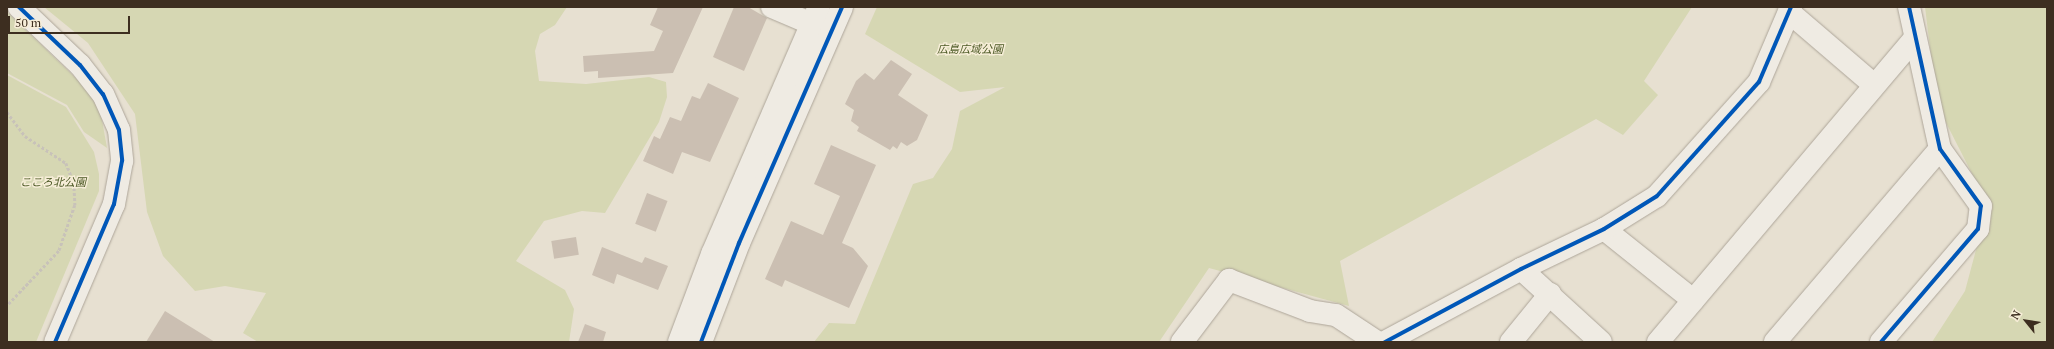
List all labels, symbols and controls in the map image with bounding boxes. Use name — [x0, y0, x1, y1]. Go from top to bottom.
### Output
scale bar — [10, 8, 132, 34]
text: 50 m — [15, 15, 41, 30]
park label: 広島広域公園 — [937, 42, 1003, 56]
park label: こころ北公園 — [20, 175, 86, 189]
north arrow — [2006, 301, 2046, 341]
text: N — [2007, 308, 2024, 322]

